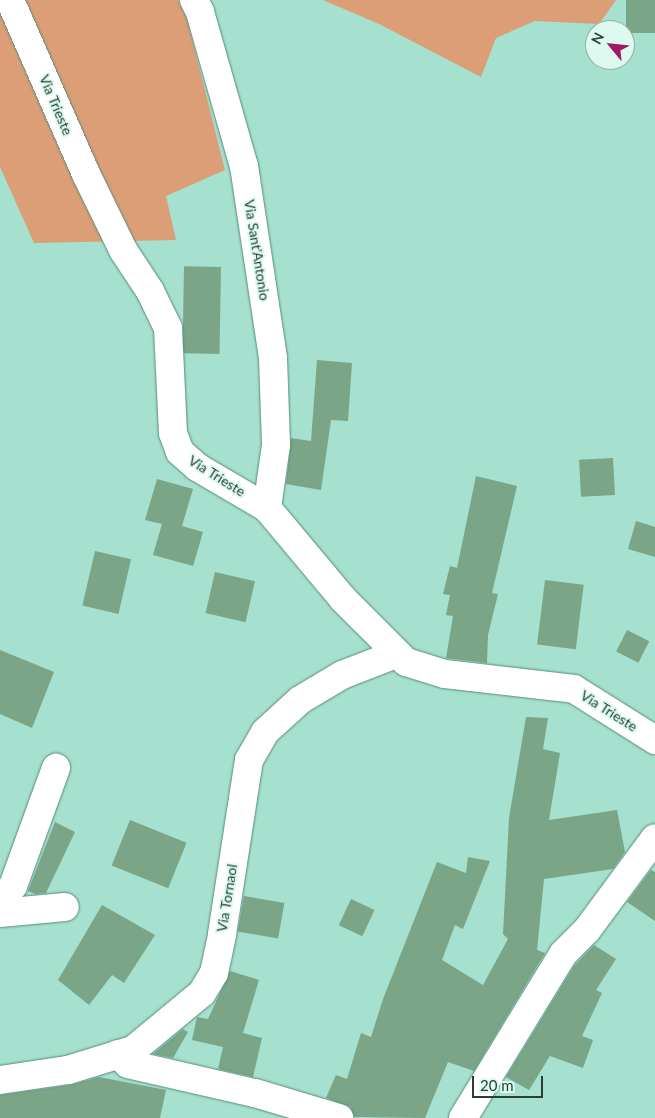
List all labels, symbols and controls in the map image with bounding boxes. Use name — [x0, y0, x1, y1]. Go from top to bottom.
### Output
north arrow — [585, 20, 635, 70]
text: N — [587, 29, 607, 47]
street label: Via Trieste — [36, 72, 76, 138]
street label: Via Sant'Antonio — [241, 198, 273, 302]
street label: Via Trieste — [185, 452, 249, 500]
street label: Via Trieste — [577, 687, 641, 735]
street label: Via Tornaol — [213, 863, 241, 933]
scale bar — [475, 1066, 546, 1098]
text: 20 m — [480, 1076, 514, 1094]

